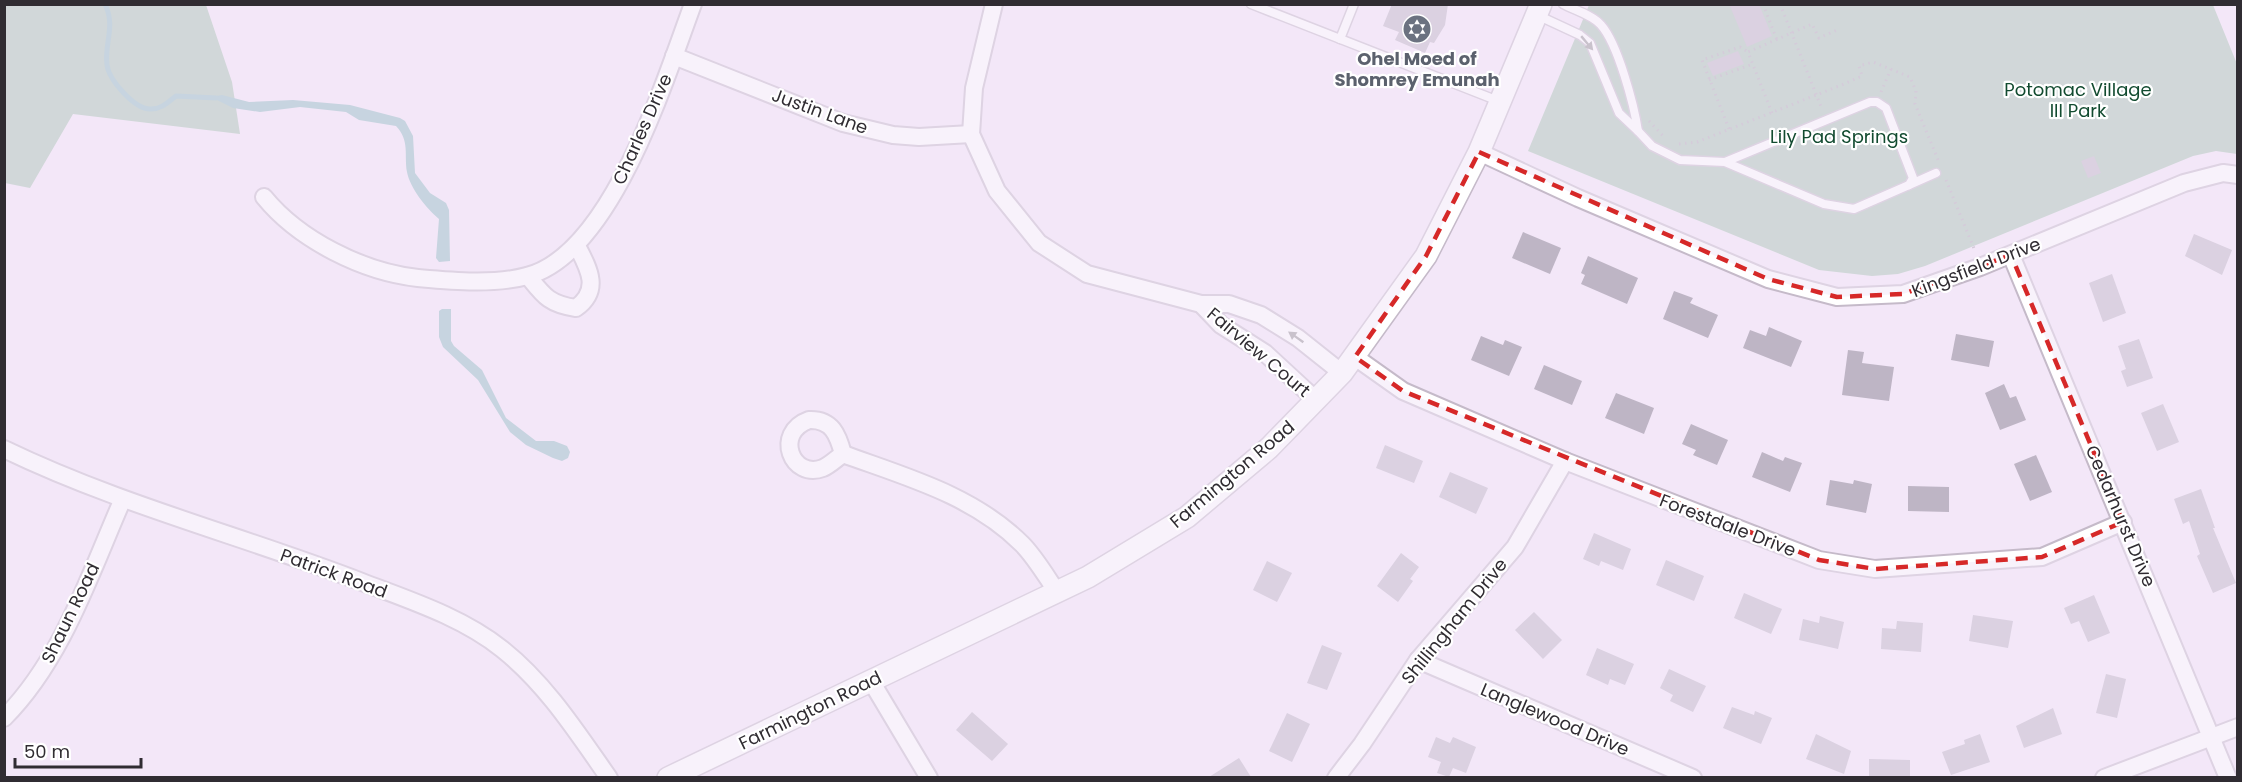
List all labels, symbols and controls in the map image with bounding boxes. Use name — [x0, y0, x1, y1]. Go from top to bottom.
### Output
synagogue icon: Ohel Moed of Shomrey Emunah — [1401, 13, 1433, 45]
one-way arrow — [1580, 35, 1593, 50]
place label: Ohel Moed of Shomrey Emunah — [1334, 46, 1500, 92]
street label: Charles Drive — [606, 69, 678, 189]
park label: Potomac Village III Park — [2004, 77, 2152, 123]
street label: Justin Lane — [769, 82, 871, 140]
park label: Lily Pad Springs — [1770, 124, 1908, 149]
street label: Kingsfield Drive — [1908, 231, 2044, 303]
street label: Fairview Court — [1202, 301, 1316, 403]
one-way arrow — [1288, 332, 1304, 343]
street label: Farmington Road — [1164, 414, 1300, 534]
street label: Cedarhurst Drive — [2080, 441, 2162, 591]
street label: Forestdale Drive — [1656, 487, 1800, 563]
street label: Patrick Road — [277, 542, 391, 604]
street label: Shillingham Drive — [1395, 553, 1513, 689]
street label: Shaun Road — [35, 559, 105, 667]
street label: Farmington Road — [734, 665, 886, 755]
street label: Langlewood Drive — [1477, 676, 1633, 762]
scale bar — [15, 731, 141, 769]
text: 50 m — [24, 739, 70, 764]

